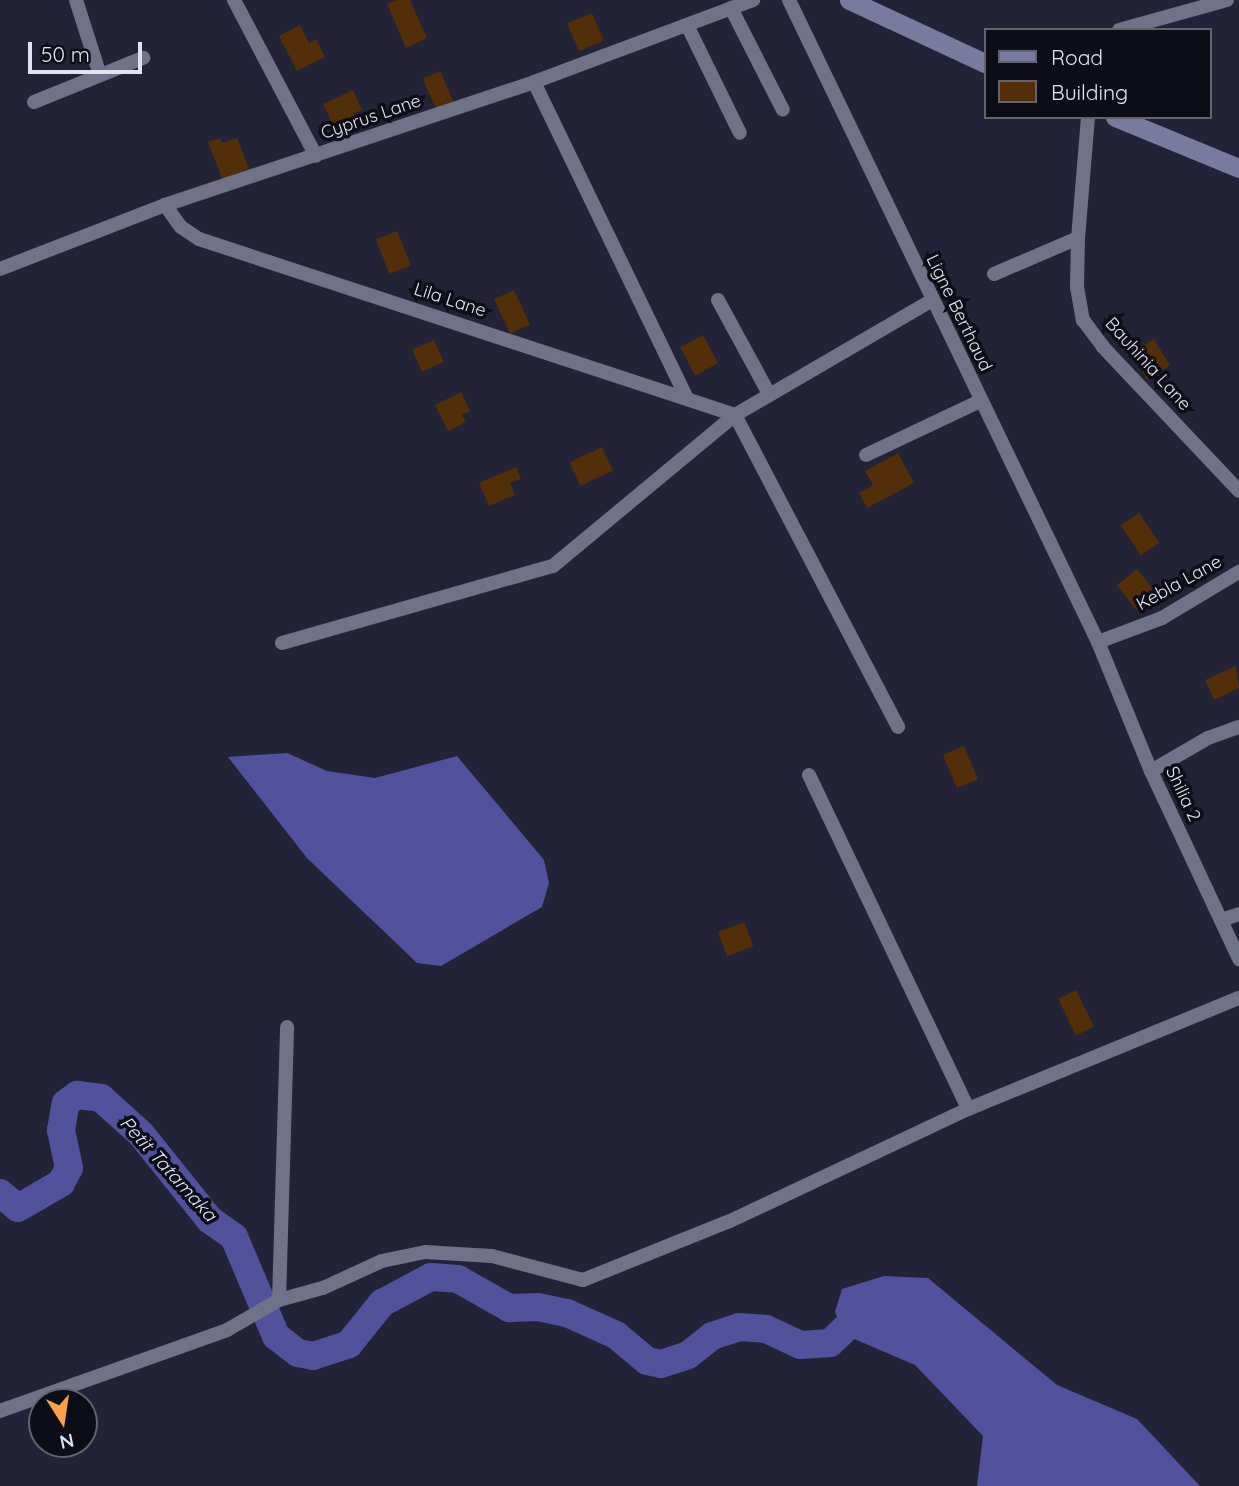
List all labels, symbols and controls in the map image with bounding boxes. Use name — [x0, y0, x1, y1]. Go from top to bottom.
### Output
scale bar — [32, 28, 145, 72]
legend — [984, 28, 1211, 119]
text: 50 m — [41, 41, 90, 67]
text: Road — [1051, 44, 1103, 70]
text: Building — [1051, 79, 1128, 105]
street label: Cyprus Lane — [318, 90, 424, 144]
street label: Ligne Berthaud — [921, 251, 997, 375]
street label: Lila Lane — [411, 278, 489, 322]
street label: Bauhinia Lane — [1101, 313, 1195, 415]
street label: Kebla Lane — [1133, 551, 1225, 615]
street label: Shilia 2 — [1161, 763, 1205, 825]
water label: Petit Tatamaka — [115, 1112, 221, 1226]
north arrow — [28, 1388, 98, 1458]
text: N — [58, 1428, 76, 1455]

